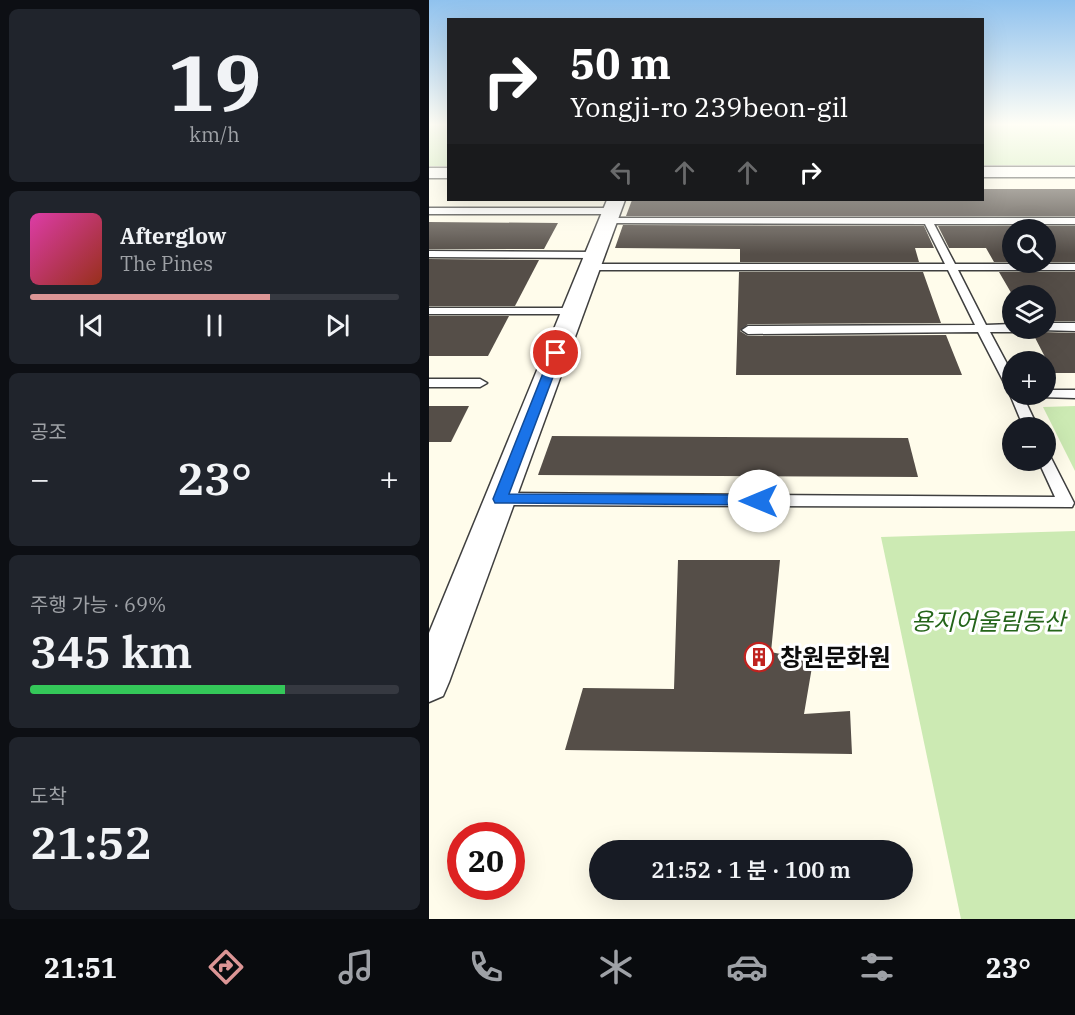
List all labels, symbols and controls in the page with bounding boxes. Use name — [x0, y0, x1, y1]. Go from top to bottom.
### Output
text: 19 — [168, 31, 261, 132]
text: 50 m — [570, 36, 671, 91]
icon: right — [471, 42, 549, 120]
text: Yongji-ro 239beon-gil — [570, 89, 848, 124]
text: km/h — [189, 121, 240, 148]
icon: left — [605, 156, 638, 189]
icon: ahead — [668, 156, 701, 189]
icon: ahead — [731, 156, 764, 189]
icon: right — [794, 156, 827, 189]
map controls — [1002, 219, 1056, 471]
button: search — [1002, 219, 1056, 273]
text: Afterglow — [120, 221, 227, 250]
text: The Pines — [120, 250, 213, 277]
button: layers — [1002, 285, 1056, 339]
icon: previous — [75, 309, 108, 342]
icon: pause — [198, 309, 231, 342]
icon: next — [321, 309, 354, 342]
pin — [530, 327, 581, 378]
icon: arrive — [539, 336, 572, 369]
button: + — [1002, 351, 1056, 405]
button: − — [1002, 417, 1056, 471]
text: 공조 — [30, 418, 67, 445]
text: 23° — [177, 449, 252, 507]
text: − — [30, 457, 50, 500]
text: + — [379, 457, 399, 500]
position arrow — [727, 469, 791, 533]
text: 주행 가능 · 69% — [30, 591, 166, 618]
park label: 용지어울림동산 — [911, 605, 1068, 637]
text: 345 km — [30, 622, 192, 680]
building icon: 창원문화원 — [743, 641, 775, 673]
place label: 창원문화원 — [780, 641, 890, 673]
text: 도착 — [30, 782, 67, 809]
text: 21:52 — [30, 813, 151, 871]
speed limit sign: 20 — [447, 822, 525, 900]
text: 21:52 · 1 분 · 100 m — [651, 855, 851, 884]
icon: directions — [205, 946, 247, 988]
icon: music — [335, 946, 377, 988]
icon: phone — [465, 946, 507, 988]
icon: climate — [595, 946, 637, 988]
icon: car — [726, 946, 768, 988]
icon: filters — [856, 946, 898, 988]
text: 21:51 — [44, 950, 117, 985]
text: 23° — [986, 950, 1031, 985]

